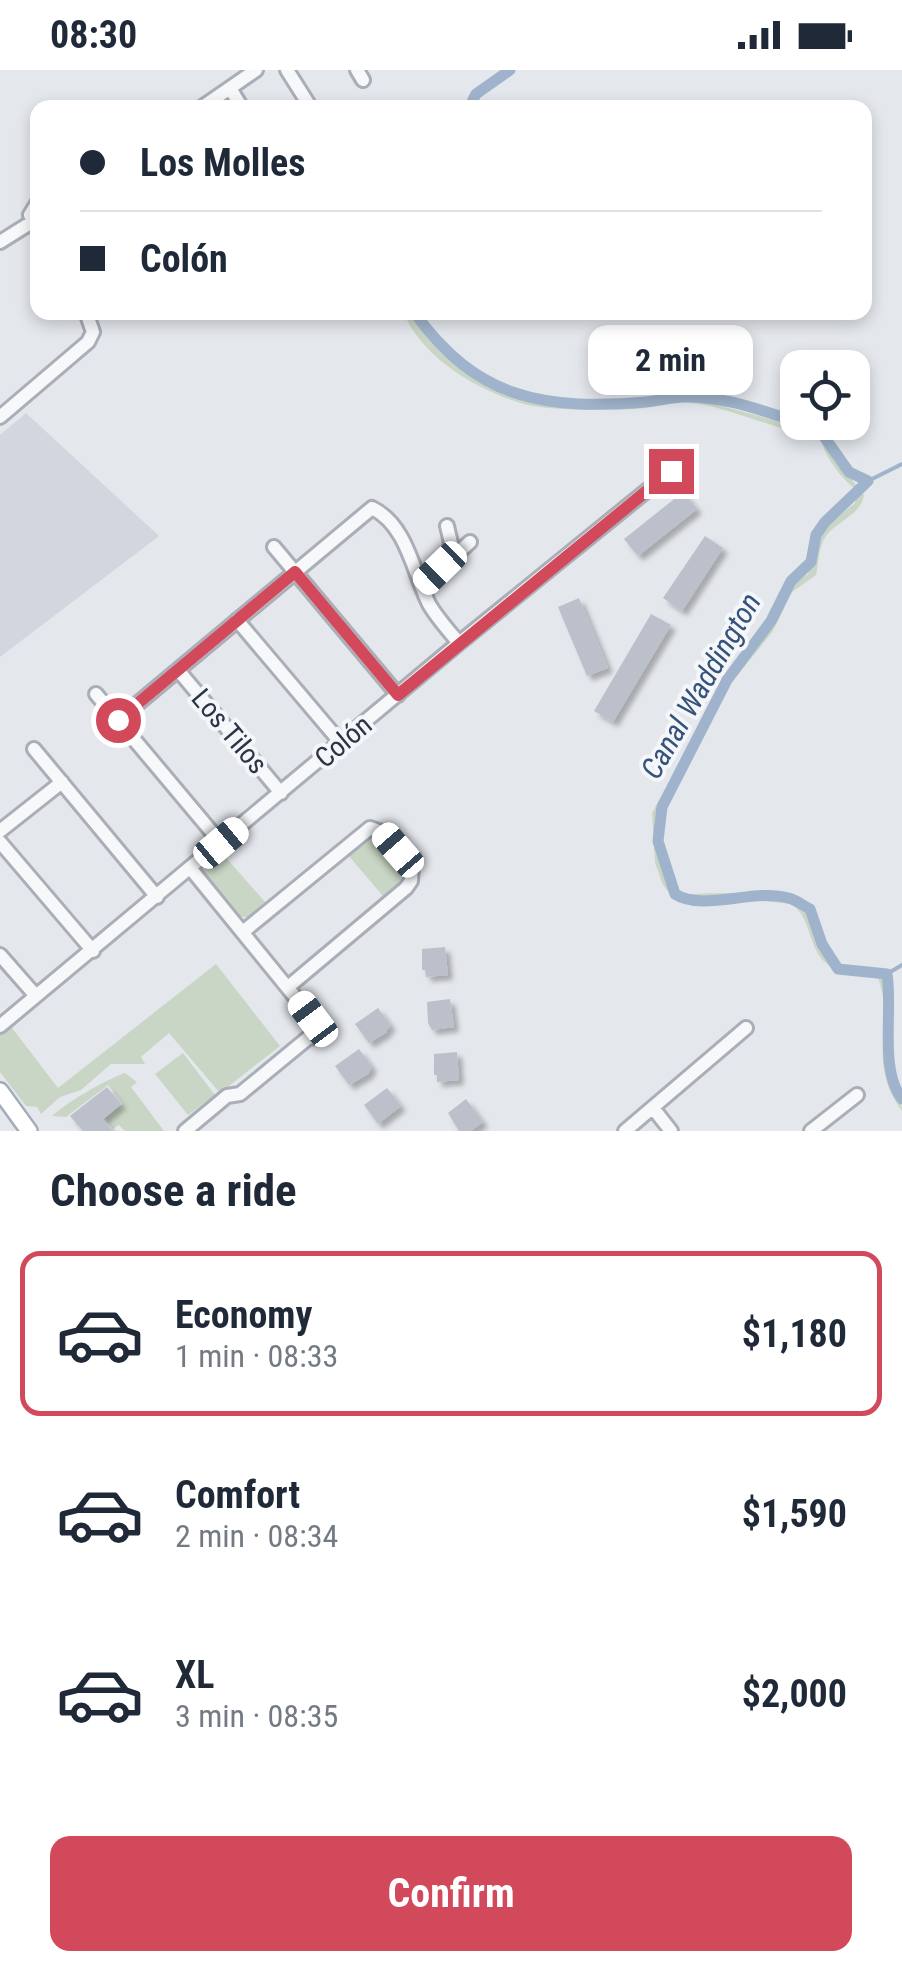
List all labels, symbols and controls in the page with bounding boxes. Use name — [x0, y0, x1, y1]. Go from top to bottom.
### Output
text: 08:30 — [50, 13, 137, 57]
text: Los Molles — [140, 141, 305, 185]
text: Colón — [140, 237, 228, 281]
callout: 2 min — [588, 326, 754, 396]
text: 2 min — [635, 341, 706, 379]
map controls — [780, 350, 870, 440]
button: locate — [780, 350, 870, 440]
route end — [649, 449, 694, 494]
car — [408, 536, 472, 600]
water label: Canal Waddington — [633, 587, 768, 785]
street label: Los Tilos — [185, 682, 274, 780]
route start — [96, 698, 141, 743]
street label: Colón — [308, 708, 378, 775]
car — [188, 812, 254, 874]
car — [367, 818, 429, 882]
car — [283, 986, 343, 1052]
text: Choose a ride — [50, 1164, 297, 1217]
icon: car — [55, 1289, 145, 1379]
text: Economy — [175, 1293, 312, 1337]
text: $1,180 — [742, 1312, 847, 1356]
text: 1 min · 08:33 — [175, 1337, 338, 1375]
icon: car — [55, 1469, 145, 1559]
text: Comfort — [175, 1473, 300, 1517]
text: $1,590 — [742, 1492, 847, 1536]
text: 2 min · 08:34 — [175, 1517, 338, 1555]
icon: car — [55, 1649, 145, 1739]
text: XL — [175, 1653, 214, 1697]
text: $2,000 — [742, 1672, 847, 1716]
text: 3 min · 08:35 — [175, 1697, 338, 1735]
button: Confirm — [50, 1836, 852, 1951]

